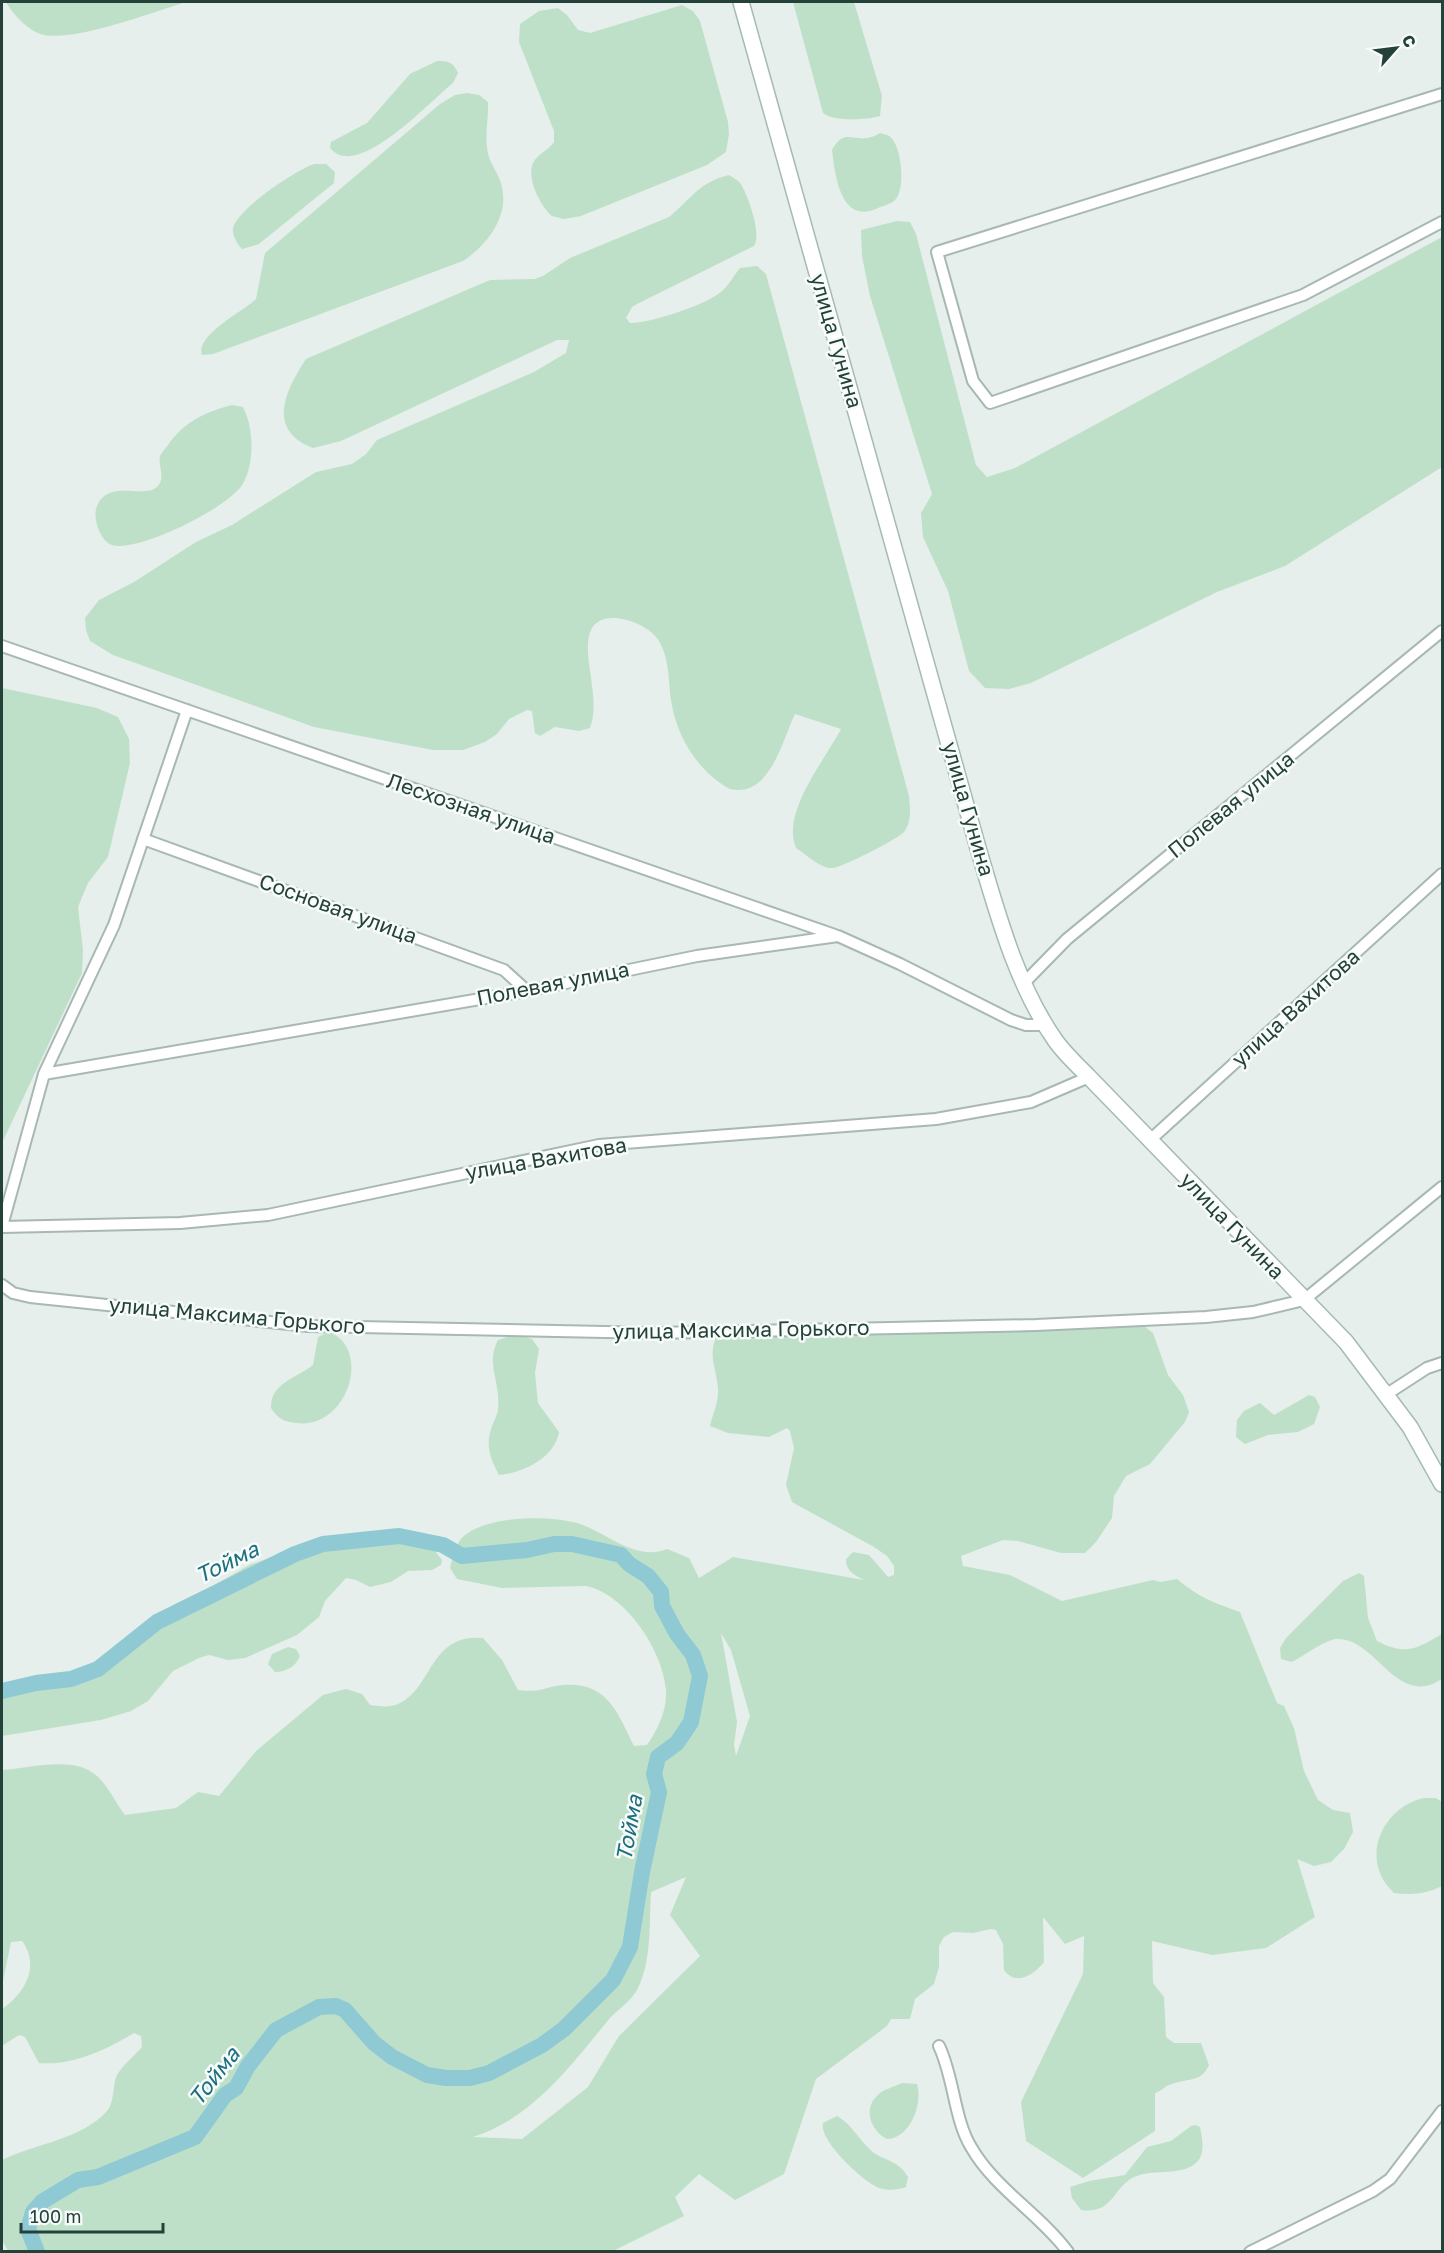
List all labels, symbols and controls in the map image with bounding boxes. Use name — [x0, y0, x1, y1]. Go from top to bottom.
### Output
north arrow — [1366, 18, 1426, 78]
text: С — [1398, 31, 1421, 51]
street label: улица Гунина — [805, 270, 869, 411]
street label: улица Гунина — [937, 738, 1001, 879]
street label: Полевая улица — [1162, 745, 1299, 863]
street label: Лесхозная улица — [384, 767, 559, 849]
street label: Сосновая улица — [256, 867, 421, 949]
street label: улица Вахитова — [1226, 943, 1365, 1072]
street label: Полевая улица — [474, 955, 631, 1011]
street label: улица Вахитова — [463, 1131, 629, 1185]
street label: улица Гунина — [1175, 1166, 1290, 1284]
street label: улица Максима Горького — [108, 1291, 366, 1339]
street label: улица Максима Горького — [612, 1314, 870, 1344]
water label: Тойма — [191, 1534, 264, 1588]
water label: Тойма — [609, 1791, 648, 1863]
water label: Тойма — [182, 2040, 246, 2110]
scale bar — [21, 2196, 164, 2234]
text: 100 m — [30, 2205, 81, 2227]

